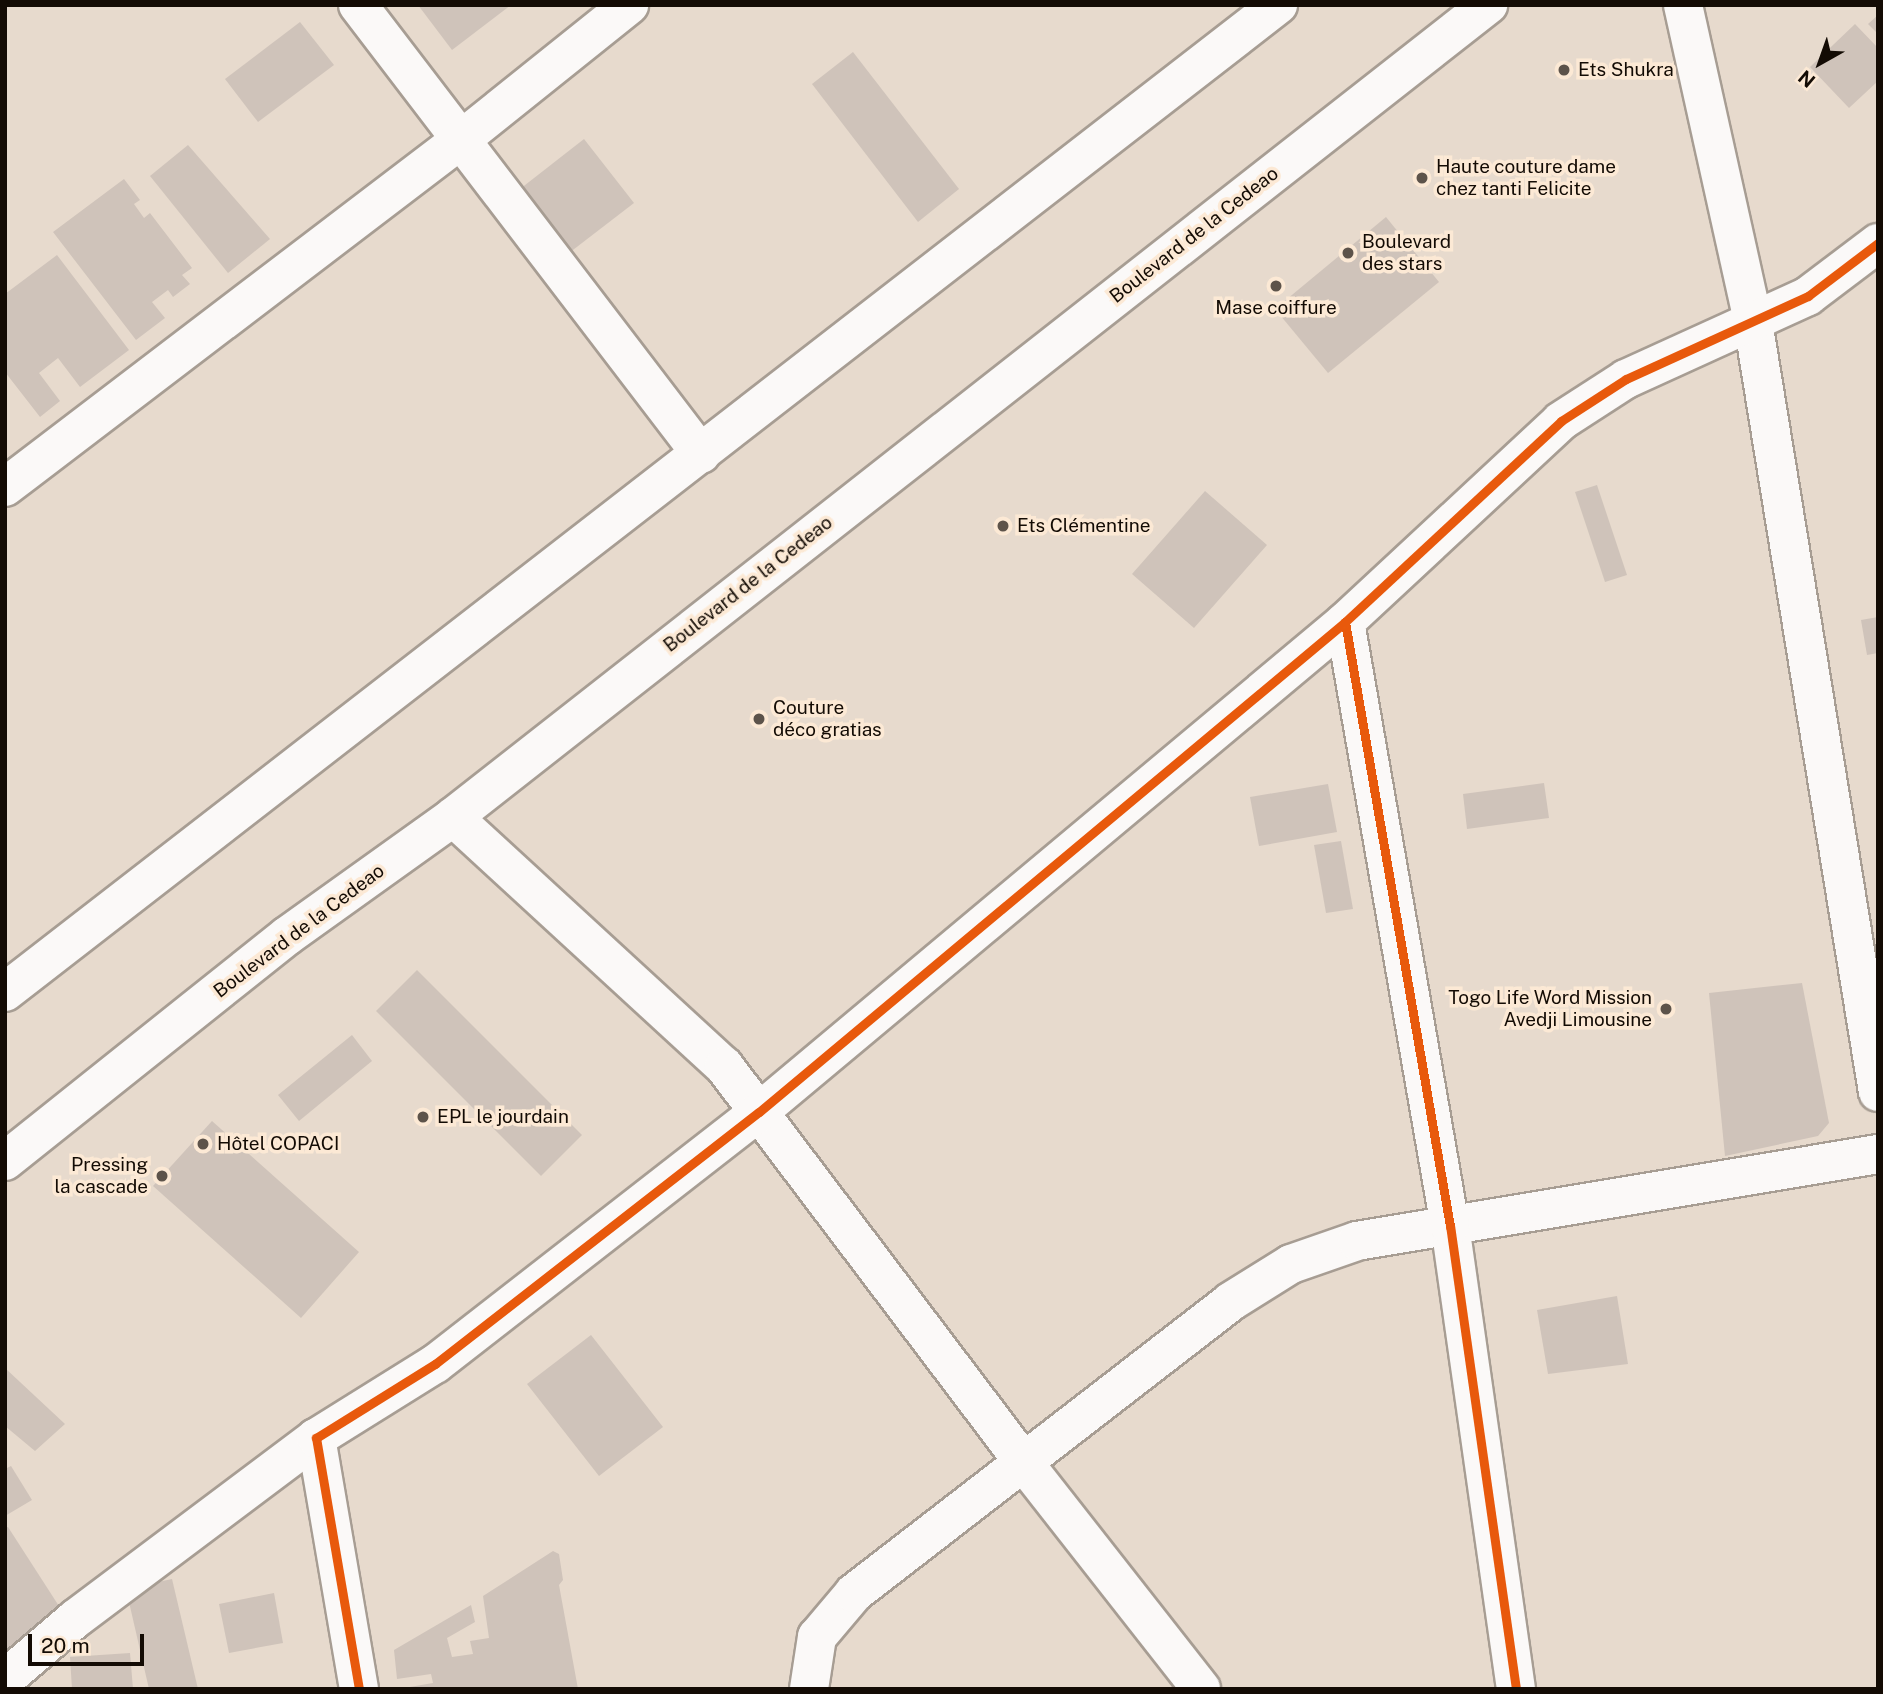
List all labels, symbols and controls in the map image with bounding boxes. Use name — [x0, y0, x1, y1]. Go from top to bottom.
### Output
north arrow — [1785, 28, 1855, 98]
place label: Ets Shukra — [1578, 59, 1674, 81]
marker: Ets Shukra — [1556, 62, 1572, 78]
text: N — [1794, 66, 1819, 92]
place label: Haute couture dame chez tanti Felicite — [1436, 156, 1617, 200]
street label: Boulevard de la Cedeao — [1105, 162, 1283, 308]
marker: Haute couture dame chez tanti Felicite — [1414, 170, 1430, 186]
place label: Boulevard des stars — [1362, 231, 1451, 275]
marker: Boulevard des stars — [1340, 245, 1356, 261]
marker: Mase coiffure — [1268, 278, 1284, 294]
place label: Mase coiffure — [1215, 297, 1337, 319]
street label: Boulevard de la Cedeao — [659, 511, 837, 657]
place label: Ets Clémentine — [1017, 515, 1151, 537]
marker: Ets Clémentine — [995, 518, 1011, 534]
place label: Couture déco gratias — [773, 697, 882, 741]
marker: Couture déco gratias — [751, 711, 767, 727]
street label: Boulevard de la Cedeao — [209, 859, 389, 1003]
place label: Togo Life Word Mission Avedji Limousine — [1448, 987, 1652, 1031]
marker: Togo Life Word Mission Avedji Limousine — [1658, 1001, 1674, 1017]
place label: EPL le jourdain — [437, 1106, 569, 1128]
marker: EPL le jourdain — [415, 1109, 431, 1125]
place label: Hôtel COPACI — [217, 1133, 339, 1155]
marker: Hôtel COPACI — [195, 1136, 211, 1152]
place label: Pressing la cascade — [54, 1154, 148, 1198]
marker: Pressing la cascade — [154, 1168, 170, 1184]
scale bar — [32, 1620, 147, 1664]
text: 20 m — [41, 1633, 90, 1658]

